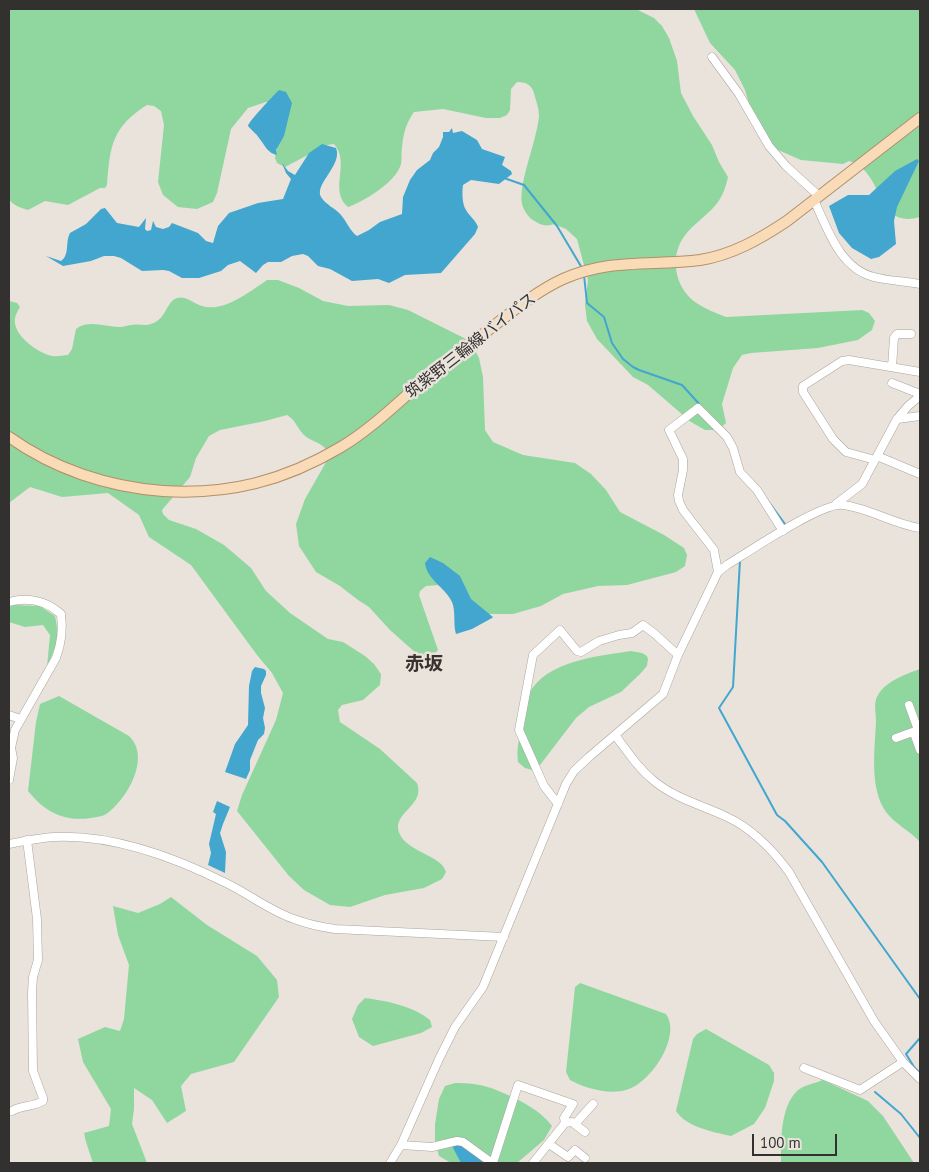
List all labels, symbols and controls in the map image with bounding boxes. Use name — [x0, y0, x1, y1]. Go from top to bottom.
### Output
street label: 筑紫野三輪線バイパス — [402, 289, 540, 403]
district label: 赤坂 — [405, 654, 443, 676]
scale bar — [754, 1124, 839, 1156]
text: 100 m — [760, 1133, 801, 1152]

